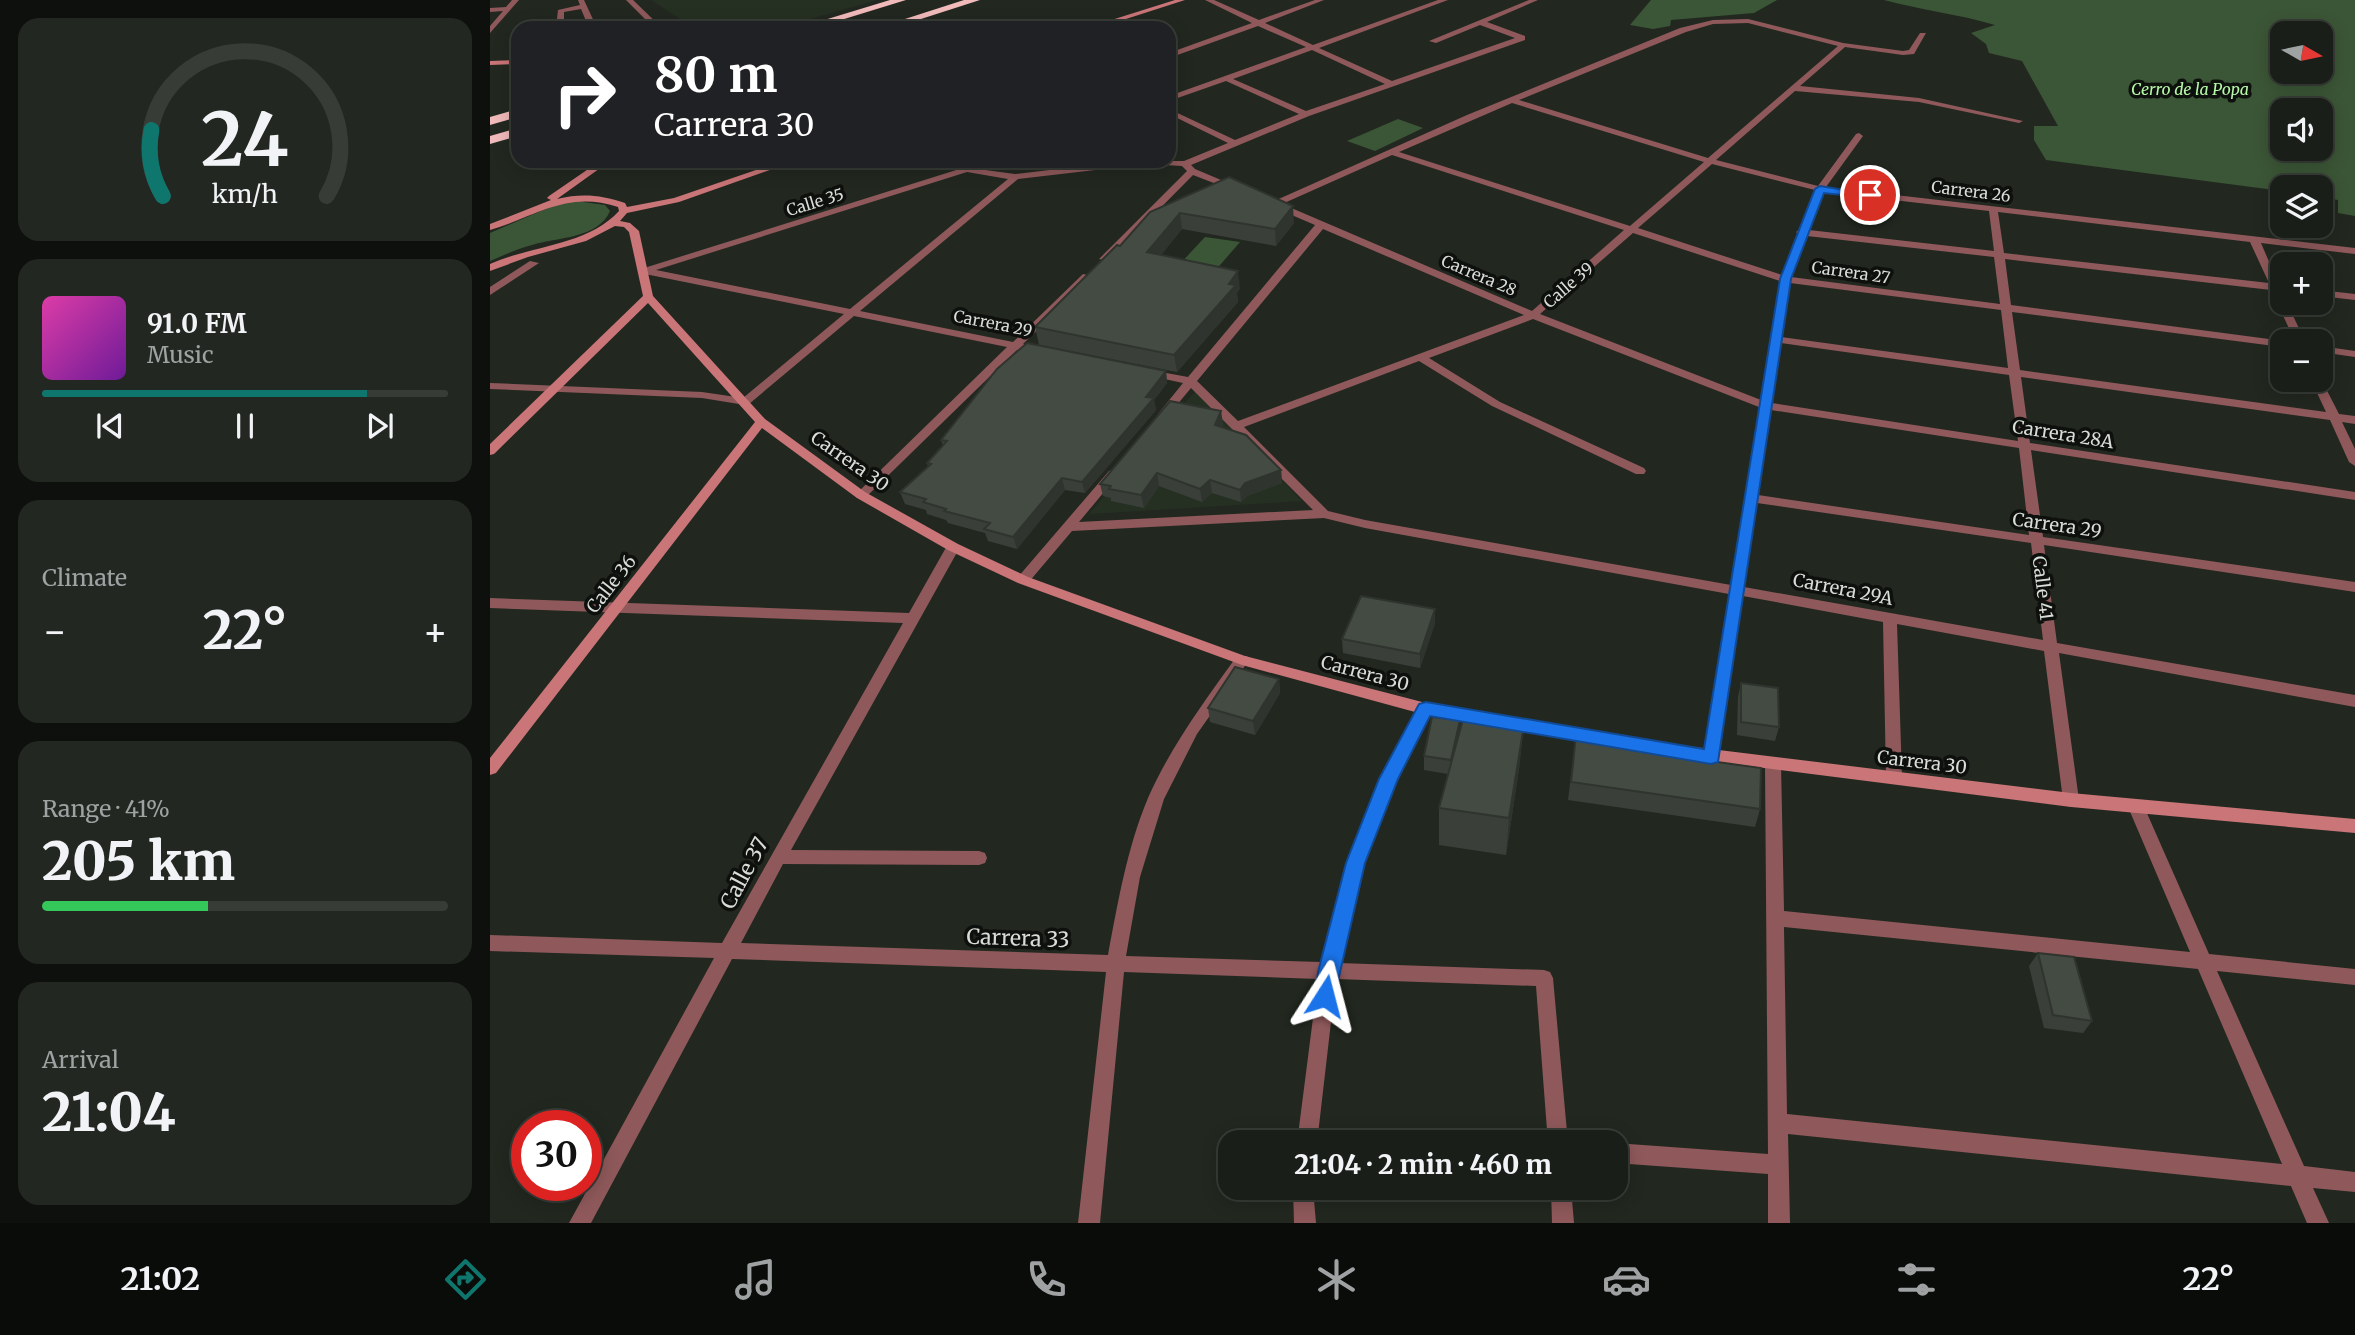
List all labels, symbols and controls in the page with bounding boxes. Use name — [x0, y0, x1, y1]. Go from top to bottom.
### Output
north arrow — [2270, 21, 2333, 84]
map controls — [2270, 21, 2333, 392]
text: 80 m — [654, 44, 777, 105]
icon: right — [539, 49, 630, 140]
park label: Cerro de la Popa — [2131, 79, 2249, 99]
text: 24 — [201, 94, 289, 186]
button: sound — [2270, 98, 2333, 161]
text: Carrera 30 — [654, 105, 815, 145]
pin — [1840, 165, 1900, 225]
button: layers — [2270, 175, 2333, 238]
icon: arrive — [1851, 176, 1889, 214]
street label: Carrera 26 — [1930, 176, 2012, 206]
text: km/h — [212, 177, 278, 209]
street label: Calle 35 — [784, 184, 846, 220]
street label: Carrera 28 — [1438, 250, 1520, 300]
button: + — [2270, 252, 2333, 315]
street label: Carrera 27 — [1810, 257, 1892, 287]
street label: Calle 39 — [1539, 258, 1597, 312]
street label: Carrera 29 — [952, 306, 1034, 340]
text: 91.0 FM — [147, 307, 247, 340]
button: − — [2270, 329, 2333, 392]
text: Music — [147, 340, 214, 369]
icon: previous — [91, 407, 129, 445]
icon: pause — [226, 407, 264, 445]
icon: next — [361, 407, 399, 445]
street label: Carrera 28A — [2011, 415, 2116, 453]
street label: Carrera 30 — [806, 426, 894, 496]
street label: Carrera 29 — [2011, 507, 2103, 543]
street label: Calle 36 — [581, 550, 641, 618]
street label: Calle 41 — [2028, 555, 2058, 621]
text: Climate — [42, 563, 127, 592]
street label: Carrera 29A — [1791, 568, 1895, 610]
text: 22° — [203, 598, 287, 663]
text: − — [42, 608, 67, 655]
text: + — [423, 608, 448, 655]
street label: Carrera 30 — [1318, 650, 1412, 696]
street label: Carrera 30 — [1876, 745, 1968, 779]
text: Range · 41% — [42, 794, 170, 823]
text: 205 km — [42, 829, 235, 894]
street label: Calle 37 — [714, 832, 774, 914]
street label: Carrera 33 — [966, 923, 1070, 953]
position arrow — [1288, 959, 1362, 1033]
text: Arrival — [42, 1045, 119, 1074]
text: 21:04 — [42, 1080, 176, 1145]
speed limit sign: 30 — [511, 1110, 602, 1201]
text: 21:04 · 2 min · 460 m — [1294, 1148, 1552, 1181]
icon: directions — [441, 1255, 490, 1304]
icon: music — [731, 1255, 780, 1304]
icon: phone — [1022, 1255, 1071, 1304]
icon: climate — [1312, 1255, 1361, 1304]
icon: car — [1602, 1255, 1651, 1304]
icon: filters — [1892, 1255, 1941, 1304]
text: 21:02 — [121, 1259, 200, 1299]
text: 22° — [2182, 1259, 2234, 1299]

